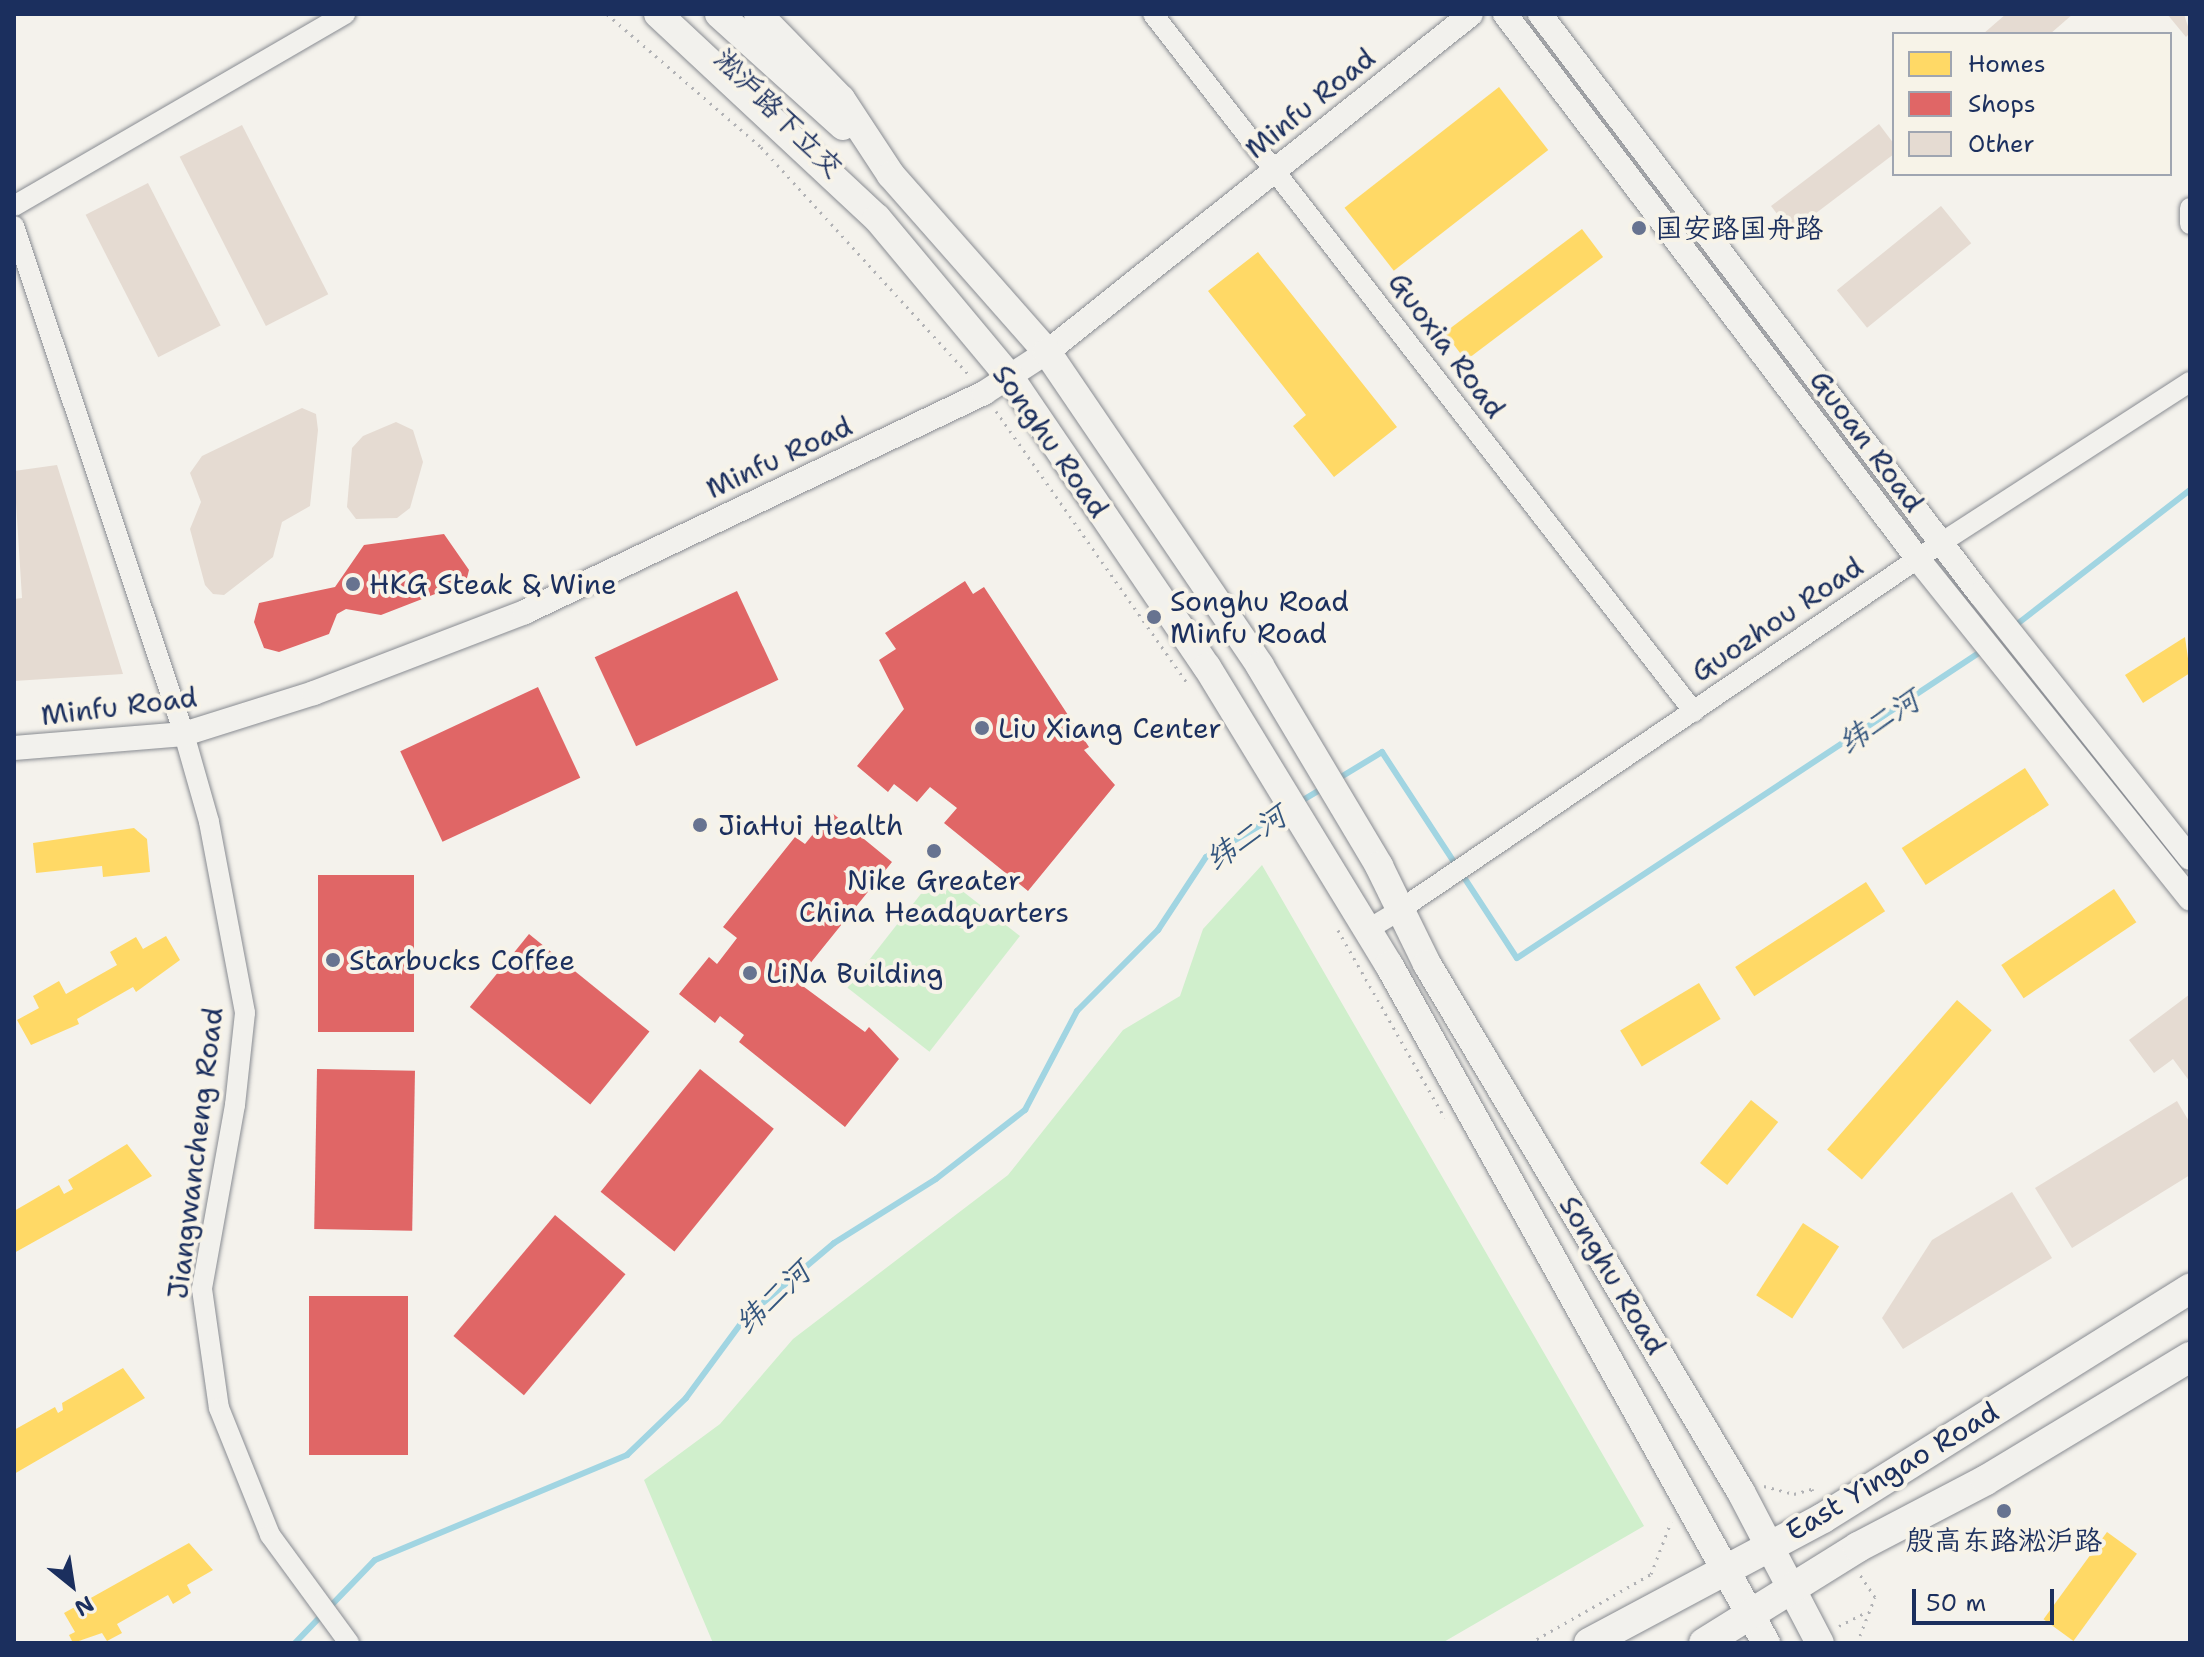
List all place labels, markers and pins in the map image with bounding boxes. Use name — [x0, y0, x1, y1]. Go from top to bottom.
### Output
place label: 国安路国舟路 — [1655, 211, 1823, 245]
marker: 国安路国舟路 — [1630, 219, 1648, 237]
place label: HKG Steak & Wine — [369, 567, 617, 601]
marker: HKG Steak & Wine — [344, 575, 362, 593]
place label: Songhu Road Minfu Road — [1170, 584, 1349, 650]
marker: Songhu Road Minfu Road — [1145, 608, 1163, 626]
place label: Liu Xiang Center — [998, 711, 1222, 745]
marker: Liu Xiang Center — [973, 719, 991, 737]
place label: JiaHui Health — [718, 808, 904, 842]
marker: JiaHui Health — [689, 814, 711, 836]
marker: Nike Greater China Headquarters — [925, 842, 943, 860]
place label: Nike Greater China Headquarters — [799, 863, 1069, 929]
place label: Starbucks Coffee — [349, 943, 575, 977]
marker: Starbucks Coffee — [324, 951, 342, 969]
place label: LiNa Building — [766, 956, 943, 990]
marker: LiNa Building — [741, 964, 759, 982]
marker: 殷高东路淞沪路 — [1995, 1502, 2013, 1520]
place label: 殷高东路淞沪路 — [1906, 1523, 2102, 1557]

